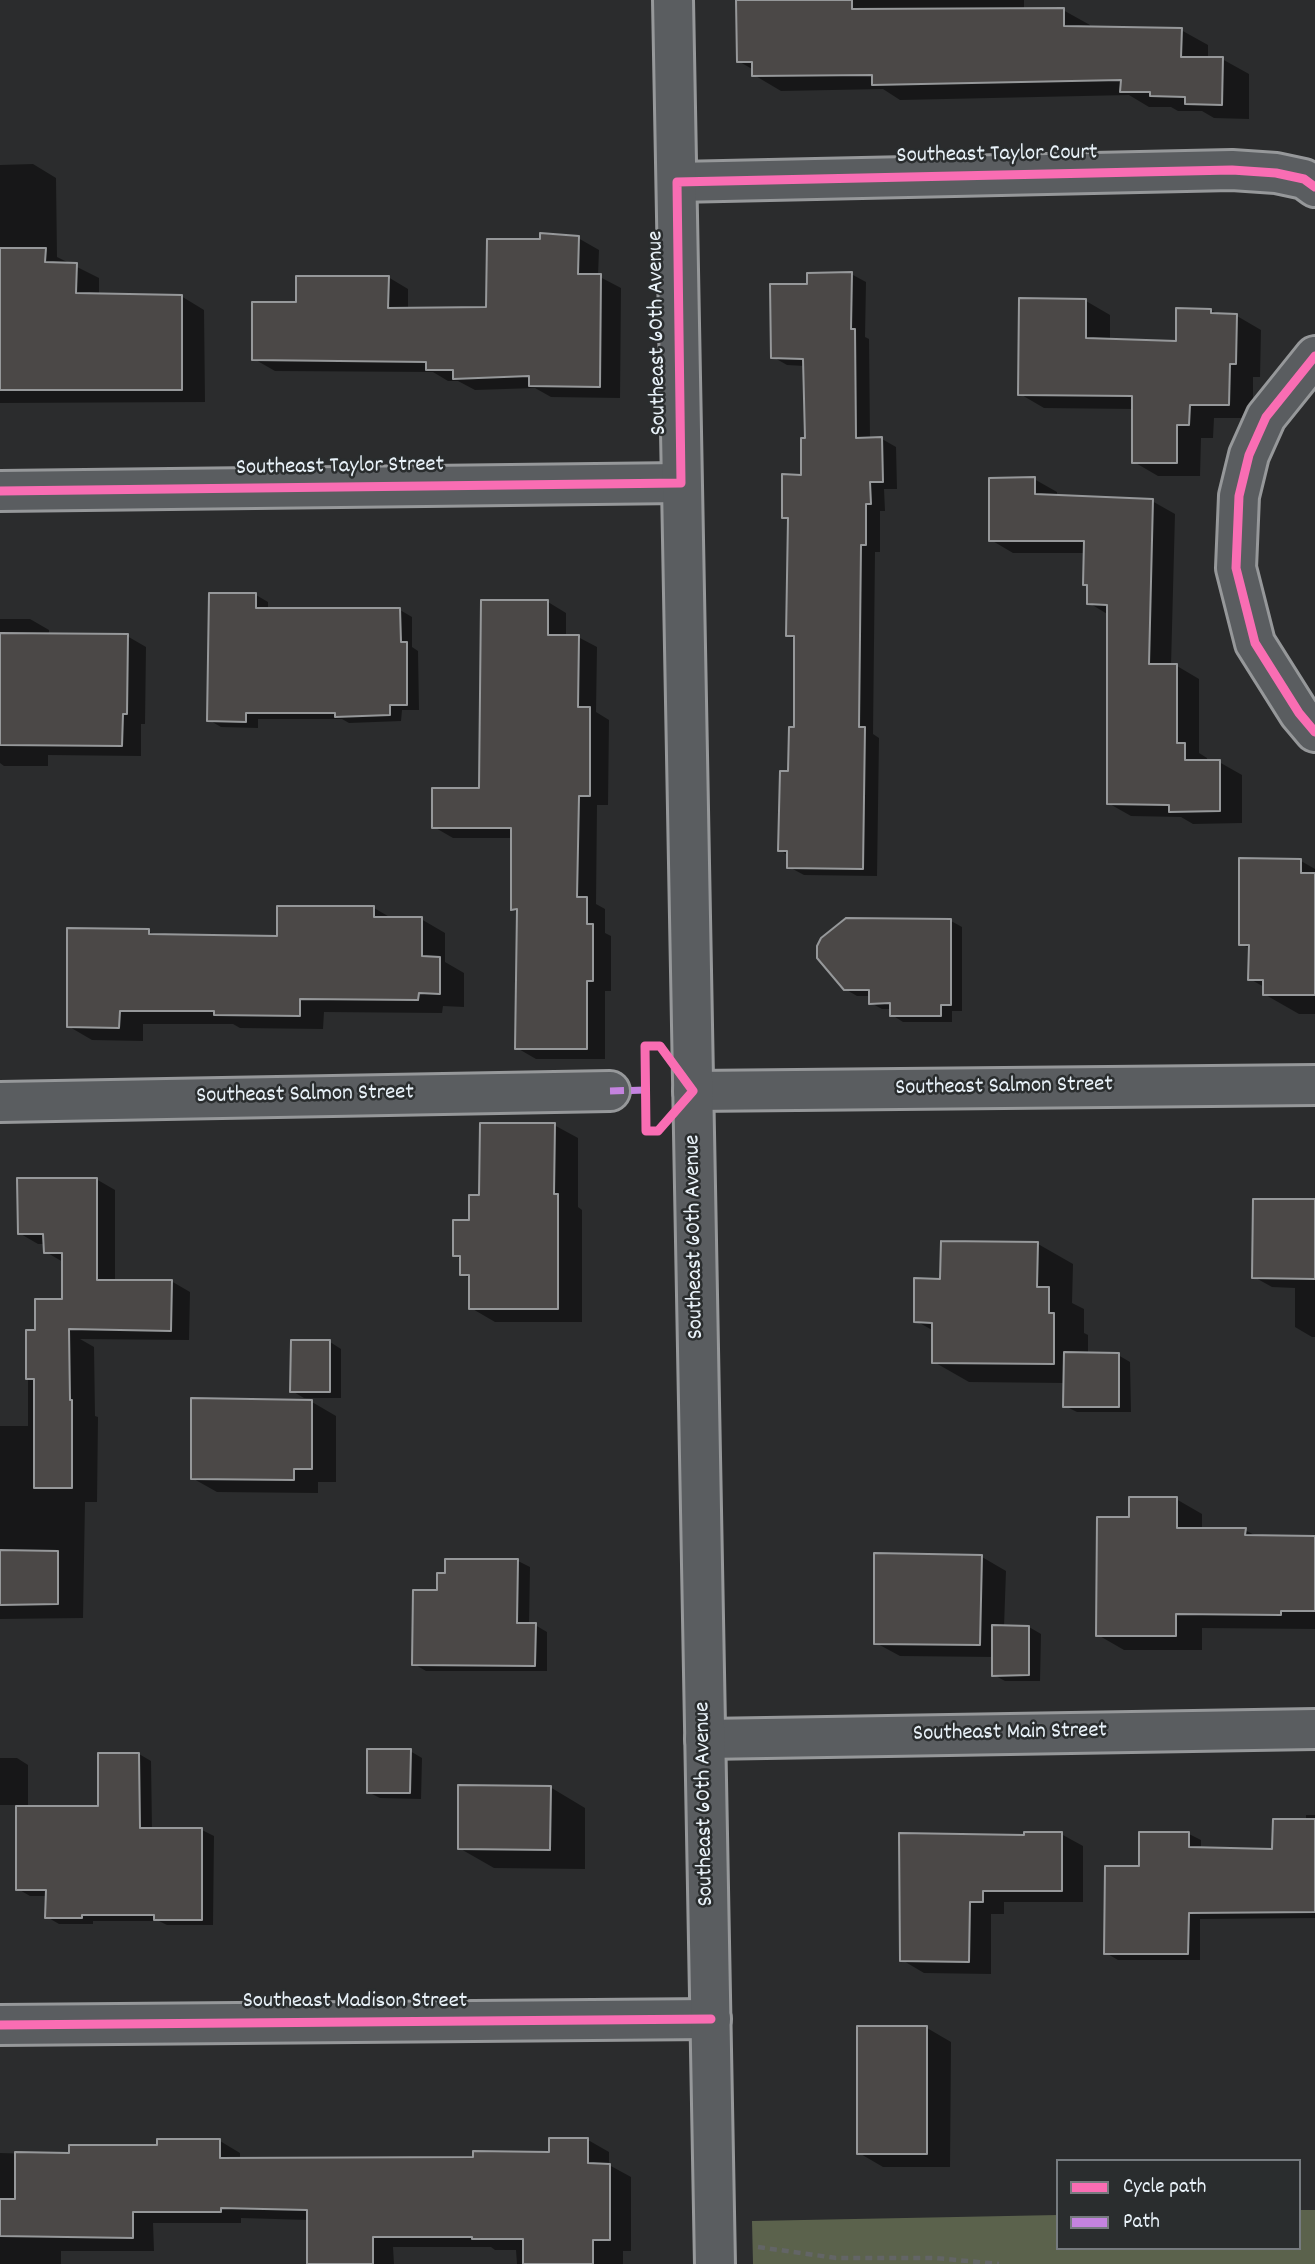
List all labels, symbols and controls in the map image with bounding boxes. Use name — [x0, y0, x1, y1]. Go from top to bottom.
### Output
street label: Southeast Taylor Court — [896, 140, 1098, 172]
street label: Southeast 60th Avenue — [643, 230, 675, 436]
street label: Southeast Taylor Street — [236, 452, 444, 484]
street label: Southeast Salmon Street — [895, 1072, 1113, 1104]
street label: Southeast Salmon Street — [196, 1080, 414, 1112]
street label: Southeast 60th Avenue — [680, 1134, 712, 1340]
street label: Southeast 60th Avenue — [690, 1701, 722, 1907]
street label: Southeast Main Street — [913, 1719, 1107, 1749]
street label: Southeast Madison Street — [243, 1989, 467, 2017]
legend — [1056, 2159, 1301, 2250]
text: Cycle path — [1123, 2173, 1206, 2203]
text: Path — [1123, 2208, 1160, 2238]

